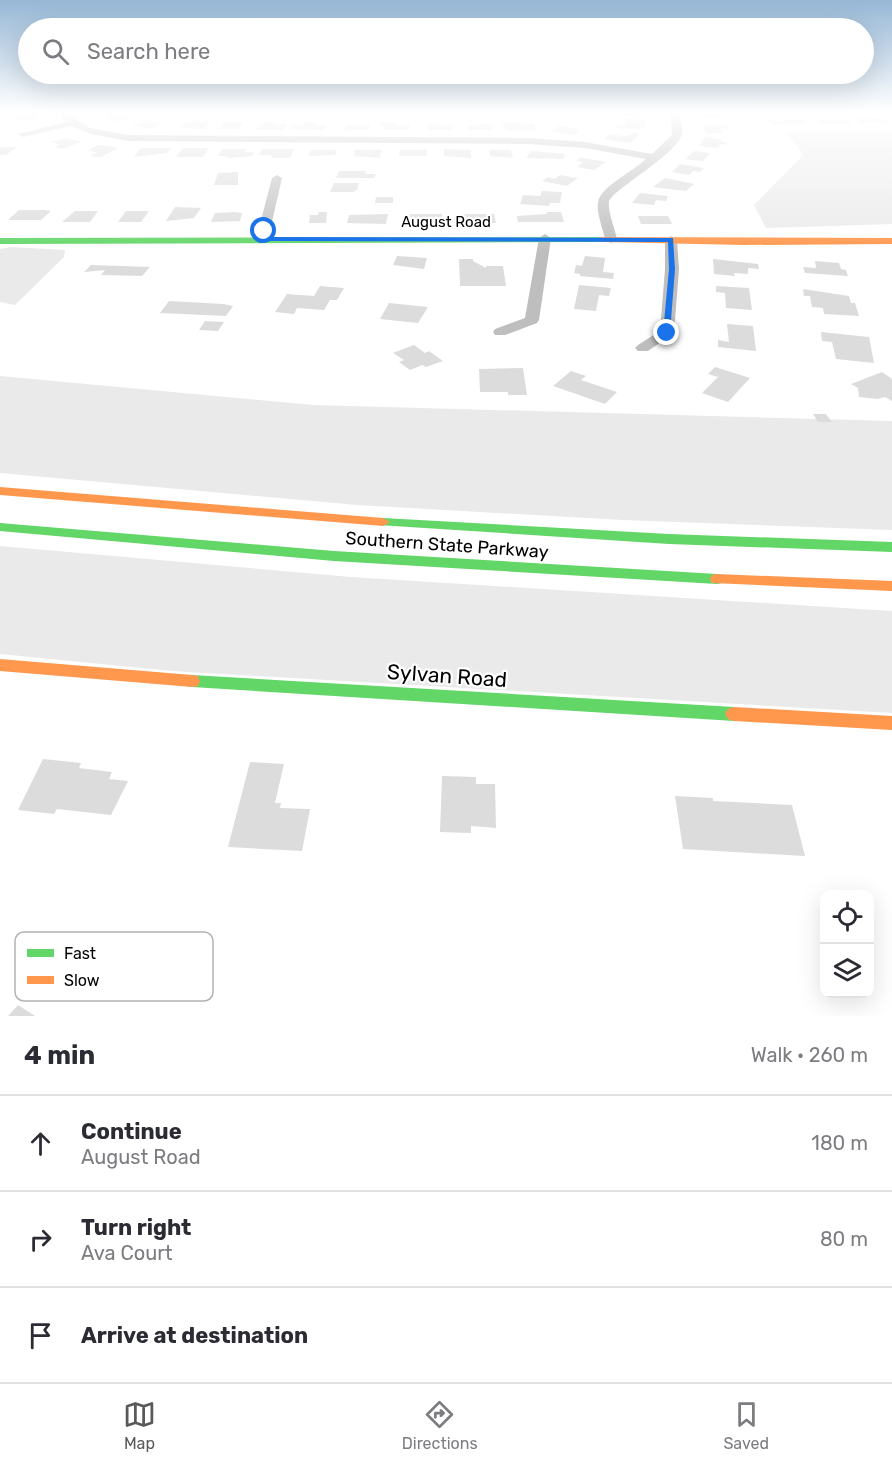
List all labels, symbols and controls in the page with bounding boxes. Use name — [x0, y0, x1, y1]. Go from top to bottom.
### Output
search box — [18, 18, 874, 84]
icon: search — [39, 35, 72, 68]
text: Search here — [87, 38, 210, 65]
street label: August Road — [401, 213, 491, 231]
route start — [250, 217, 276, 243]
route end — [653, 319, 679, 345]
street label: Southern State Parkway — [345, 527, 549, 563]
street label: Sylvan Road — [386, 659, 508, 692]
map controls — [820, 890, 874, 998]
button: locate — [820, 890, 874, 944]
legend — [15, 932, 213, 1001]
text: Fast — [64, 944, 96, 963]
button: layers — [820, 944, 874, 998]
text: Slow — [64, 971, 100, 990]
text: 4 min — [24, 1040, 95, 1071]
text: Walk · 260 m — [751, 1043, 868, 1067]
text: Continue — [81, 1118, 182, 1145]
icon: ahead — [24, 1127, 57, 1160]
text: 180 m — [811, 1131, 868, 1155]
text: August Road — [81, 1145, 201, 1169]
text: Turn right — [81, 1214, 191, 1241]
icon: right — [24, 1223, 57, 1256]
text: 80 m — [820, 1227, 868, 1251]
text: Ava Court — [81, 1241, 173, 1265]
icon: arrive — [24, 1319, 57, 1352]
text: Arrive at destination — [81, 1322, 308, 1349]
tab: Map — [123, 1398, 156, 1453]
tab: Directions — [402, 1398, 478, 1453]
tab: Saved — [723, 1398, 769, 1453]

